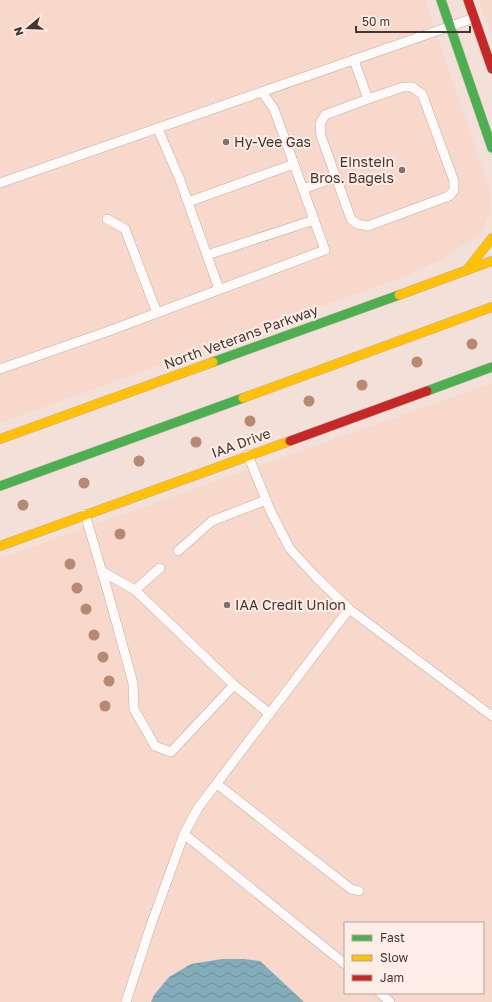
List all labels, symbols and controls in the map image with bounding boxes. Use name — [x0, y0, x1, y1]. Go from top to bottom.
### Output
north arrow — [8, 8, 48, 48]
scale bar — [356, 8, 470, 34]
text: 50 m — [362, 14, 390, 29]
text: N — [11, 25, 26, 37]
place label: Hy-Vee Gas — [234, 133, 311, 150]
marker: Hy-Vee Gas — [221, 137, 231, 147]
place label: Einstein Bros. Bagels — [310, 153, 394, 186]
marker: Einstein Bros. Bagels — [397, 165, 407, 175]
street label: North Veterans Parkway — [162, 301, 320, 372]
street label: IAA Drive — [209, 424, 273, 461]
place label: IAA Credit Union — [235, 596, 346, 613]
marker: IAA Credit Union — [222, 600, 232, 610]
legend — [344, 922, 484, 994]
text: Fast — [380, 930, 405, 945]
text: Slow — [380, 950, 408, 965]
text: Jam — [380, 970, 404, 985]

